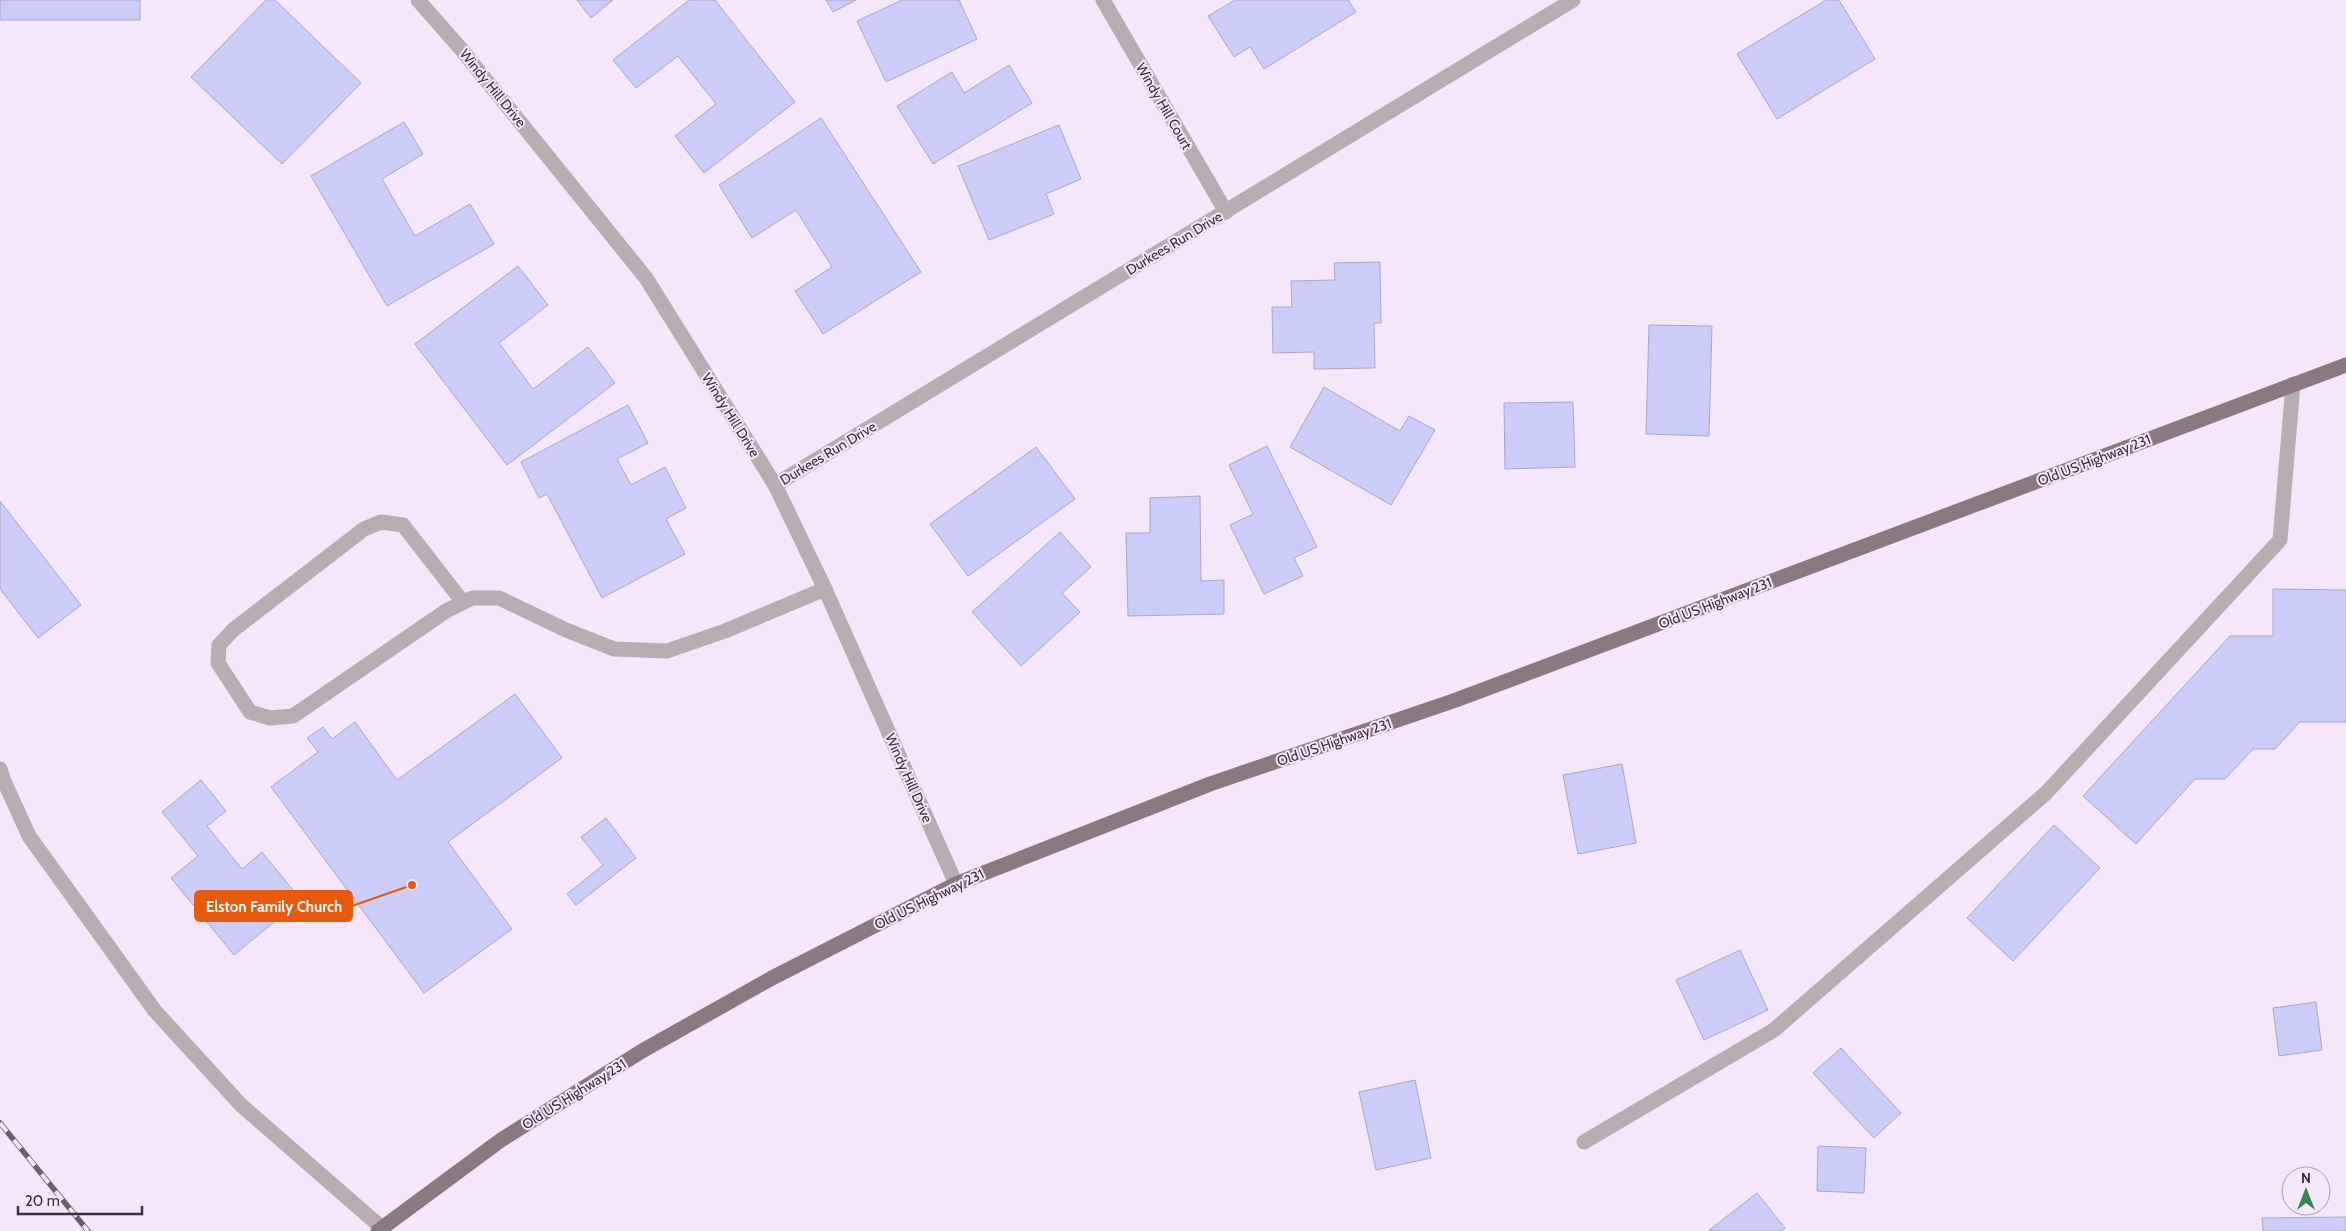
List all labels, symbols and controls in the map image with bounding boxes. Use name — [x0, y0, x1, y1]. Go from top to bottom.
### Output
street label: Windy Hill Drive — [456, 45, 530, 131]
street label: Windy Hill Court — [1132, 59, 1196, 153]
street label: Durkees Run Drive — [1123, 207, 1225, 279]
street label: Windy Hill Drive — [698, 370, 764, 460]
street label: Durkees Run Drive — [777, 417, 879, 489]
street label: Old US Highway 231 — [2035, 430, 2153, 490]
street label: Old US Highway 231 — [1656, 573, 1774, 633]
street label: Old US Highway 231 — [1274, 714, 1394, 770]
street label: Windy Hill Drive — [881, 731, 937, 825]
street label: Old US Highway 231 — [871, 865, 987, 933]
callout: Elston Family Church — [195, 891, 352, 921]
text: Elston Family Church — [206, 898, 342, 916]
street label: Old US Highway 231 — [518, 1055, 630, 1133]
north arrow — [2281, 1166, 2331, 1216]
text: N — [2301, 1169, 2311, 1187]
scale bar — [18, 1184, 141, 1216]
text: 20 m — [25, 1192, 60, 1210]

